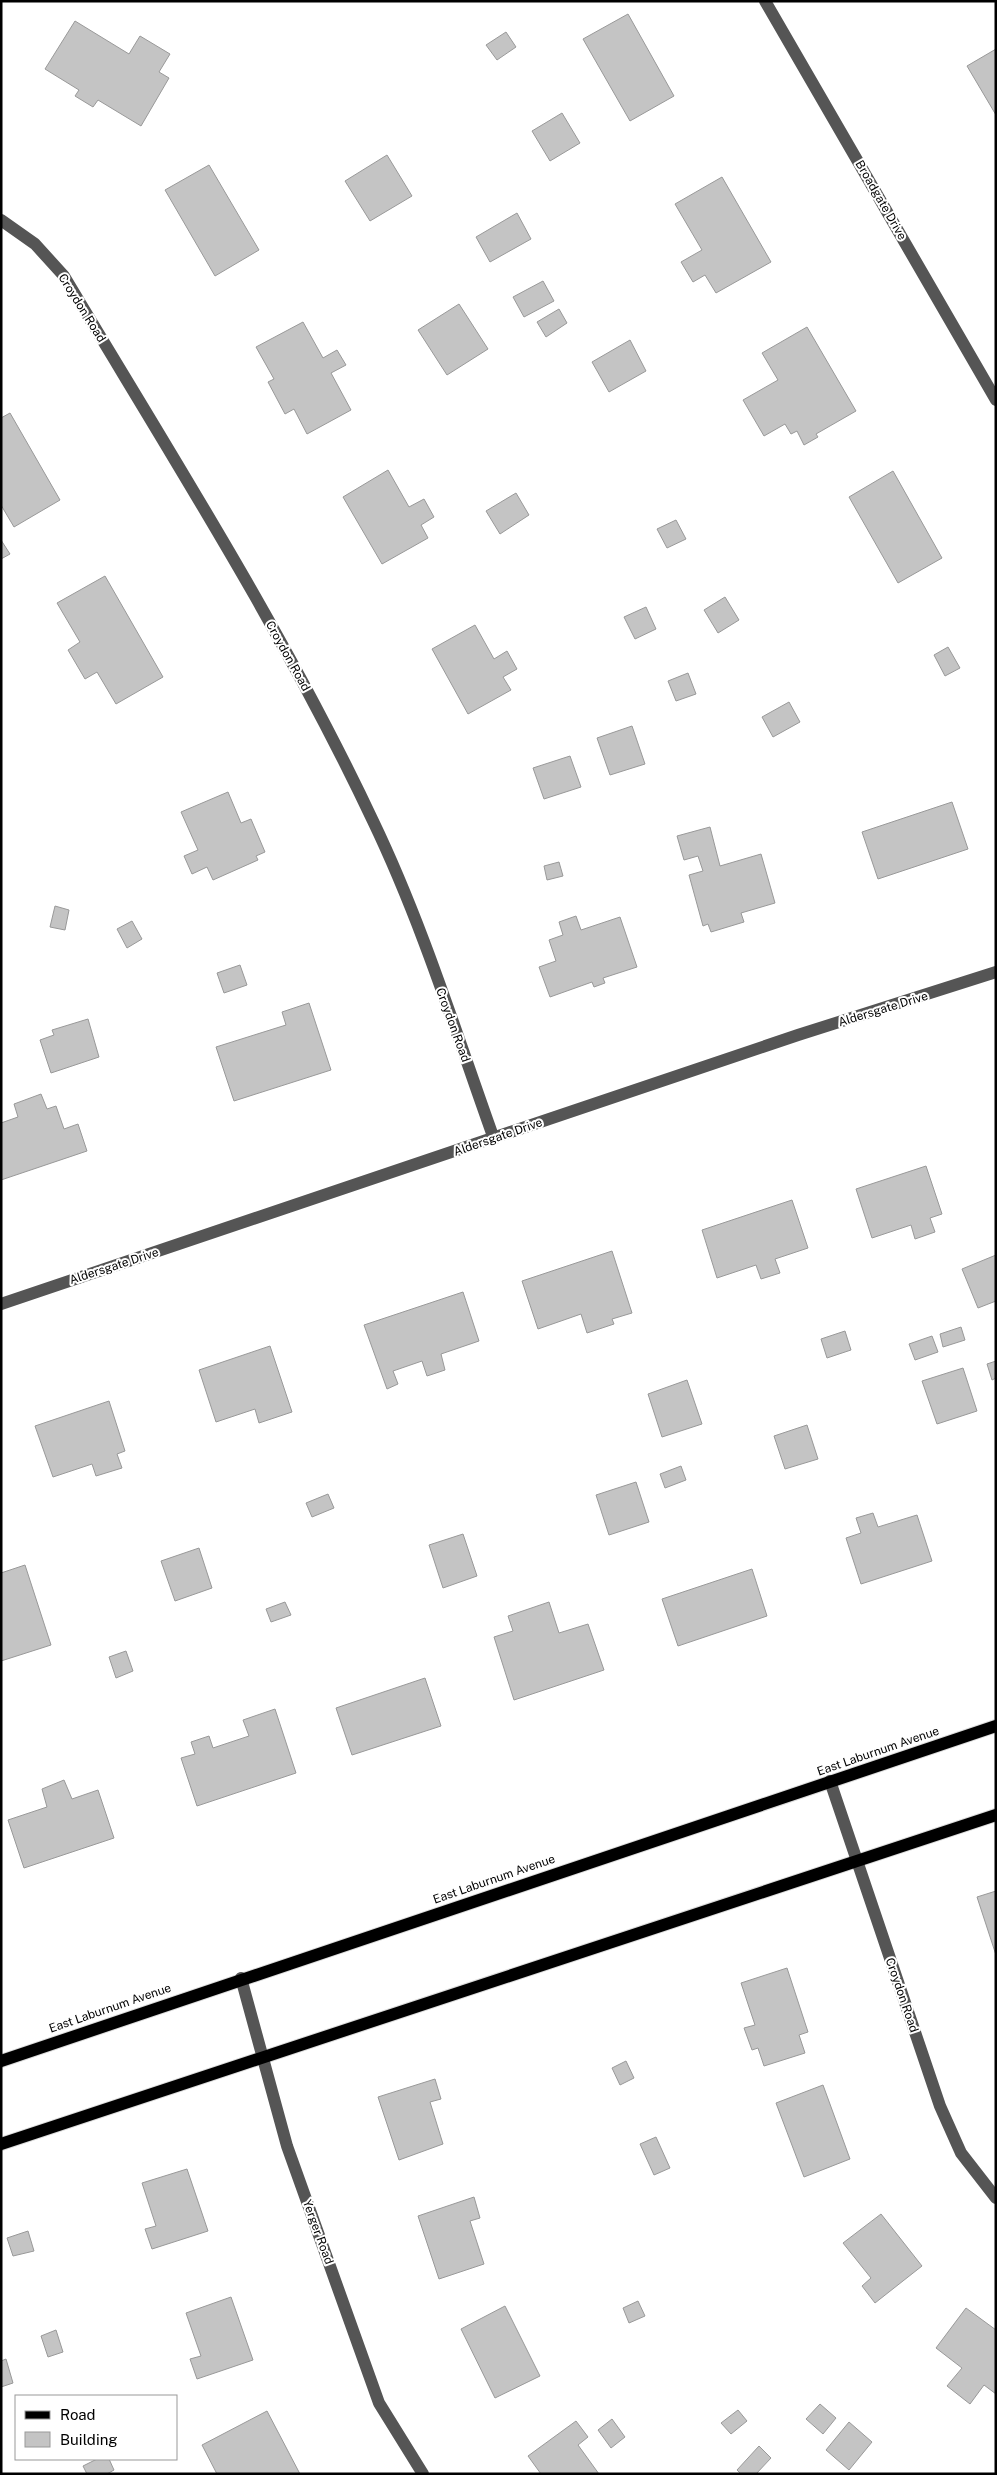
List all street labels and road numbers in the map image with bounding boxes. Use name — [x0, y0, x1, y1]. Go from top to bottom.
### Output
street label: Broadgate Drive — [853, 158, 910, 242]
street label: Croydon Road — [55, 271, 109, 345]
street label: Croydon Road — [263, 618, 313, 694]
street label: Croydon Road — [433, 986, 473, 1064]
street label: Aldersgate Drive — [836, 989, 930, 1029]
street label: Aldersgate Drive — [452, 1115, 544, 1159]
street label: Aldersgate Drive — [68, 1245, 161, 1287]
street label: East Laburnum Avenue — [815, 1723, 941, 1778]
street label: East Laburnum Avenue — [431, 1851, 557, 1906]
street label: Croydon Road — [883, 1956, 921, 2034]
street label: East Laburnum Avenue — [47, 1980, 173, 2035]
street label: Yerger Road — [300, 2198, 336, 2266]

